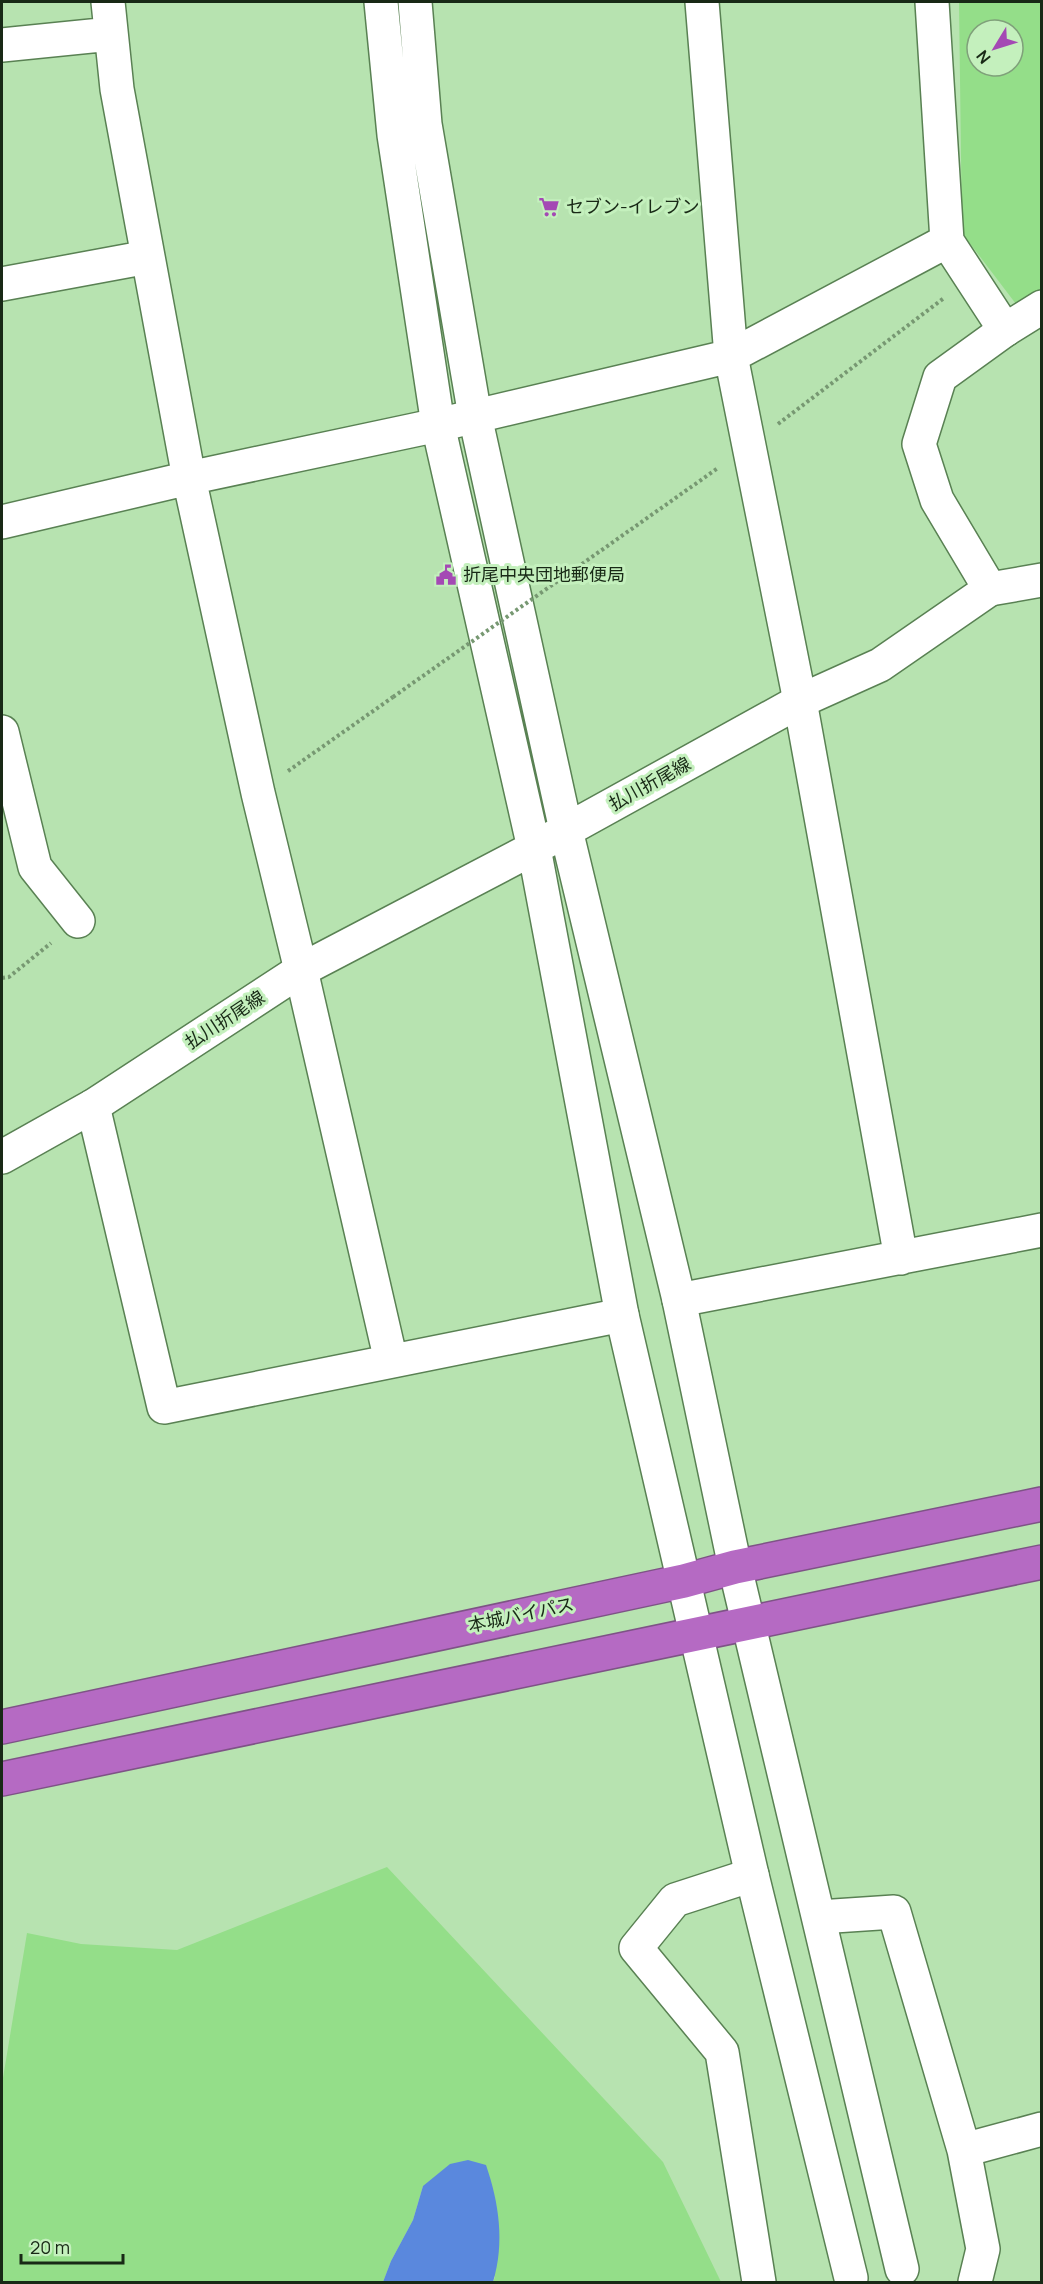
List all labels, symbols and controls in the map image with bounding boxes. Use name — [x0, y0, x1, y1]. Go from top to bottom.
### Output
north arrow — [965, 18, 1025, 78]
text: N — [971, 46, 995, 69]
place label: セブン-イレブン — [566, 194, 700, 218]
supermarket icon: セブン-イレブン — [537, 195, 561, 219]
place label: 折尾中央団地郵便局 — [463, 562, 625, 586]
public building icon: 折尾中央団地郵便局 — [434, 563, 458, 587]
street label: 払川折尾線 — [604, 751, 695, 815]
street label: 払川折尾線 — [180, 985, 269, 1054]
street label: 本城バイパス — [466, 1591, 576, 1637]
scale bar — [21, 2227, 123, 2265]
text: 20 m — [30, 2235, 70, 2259]

